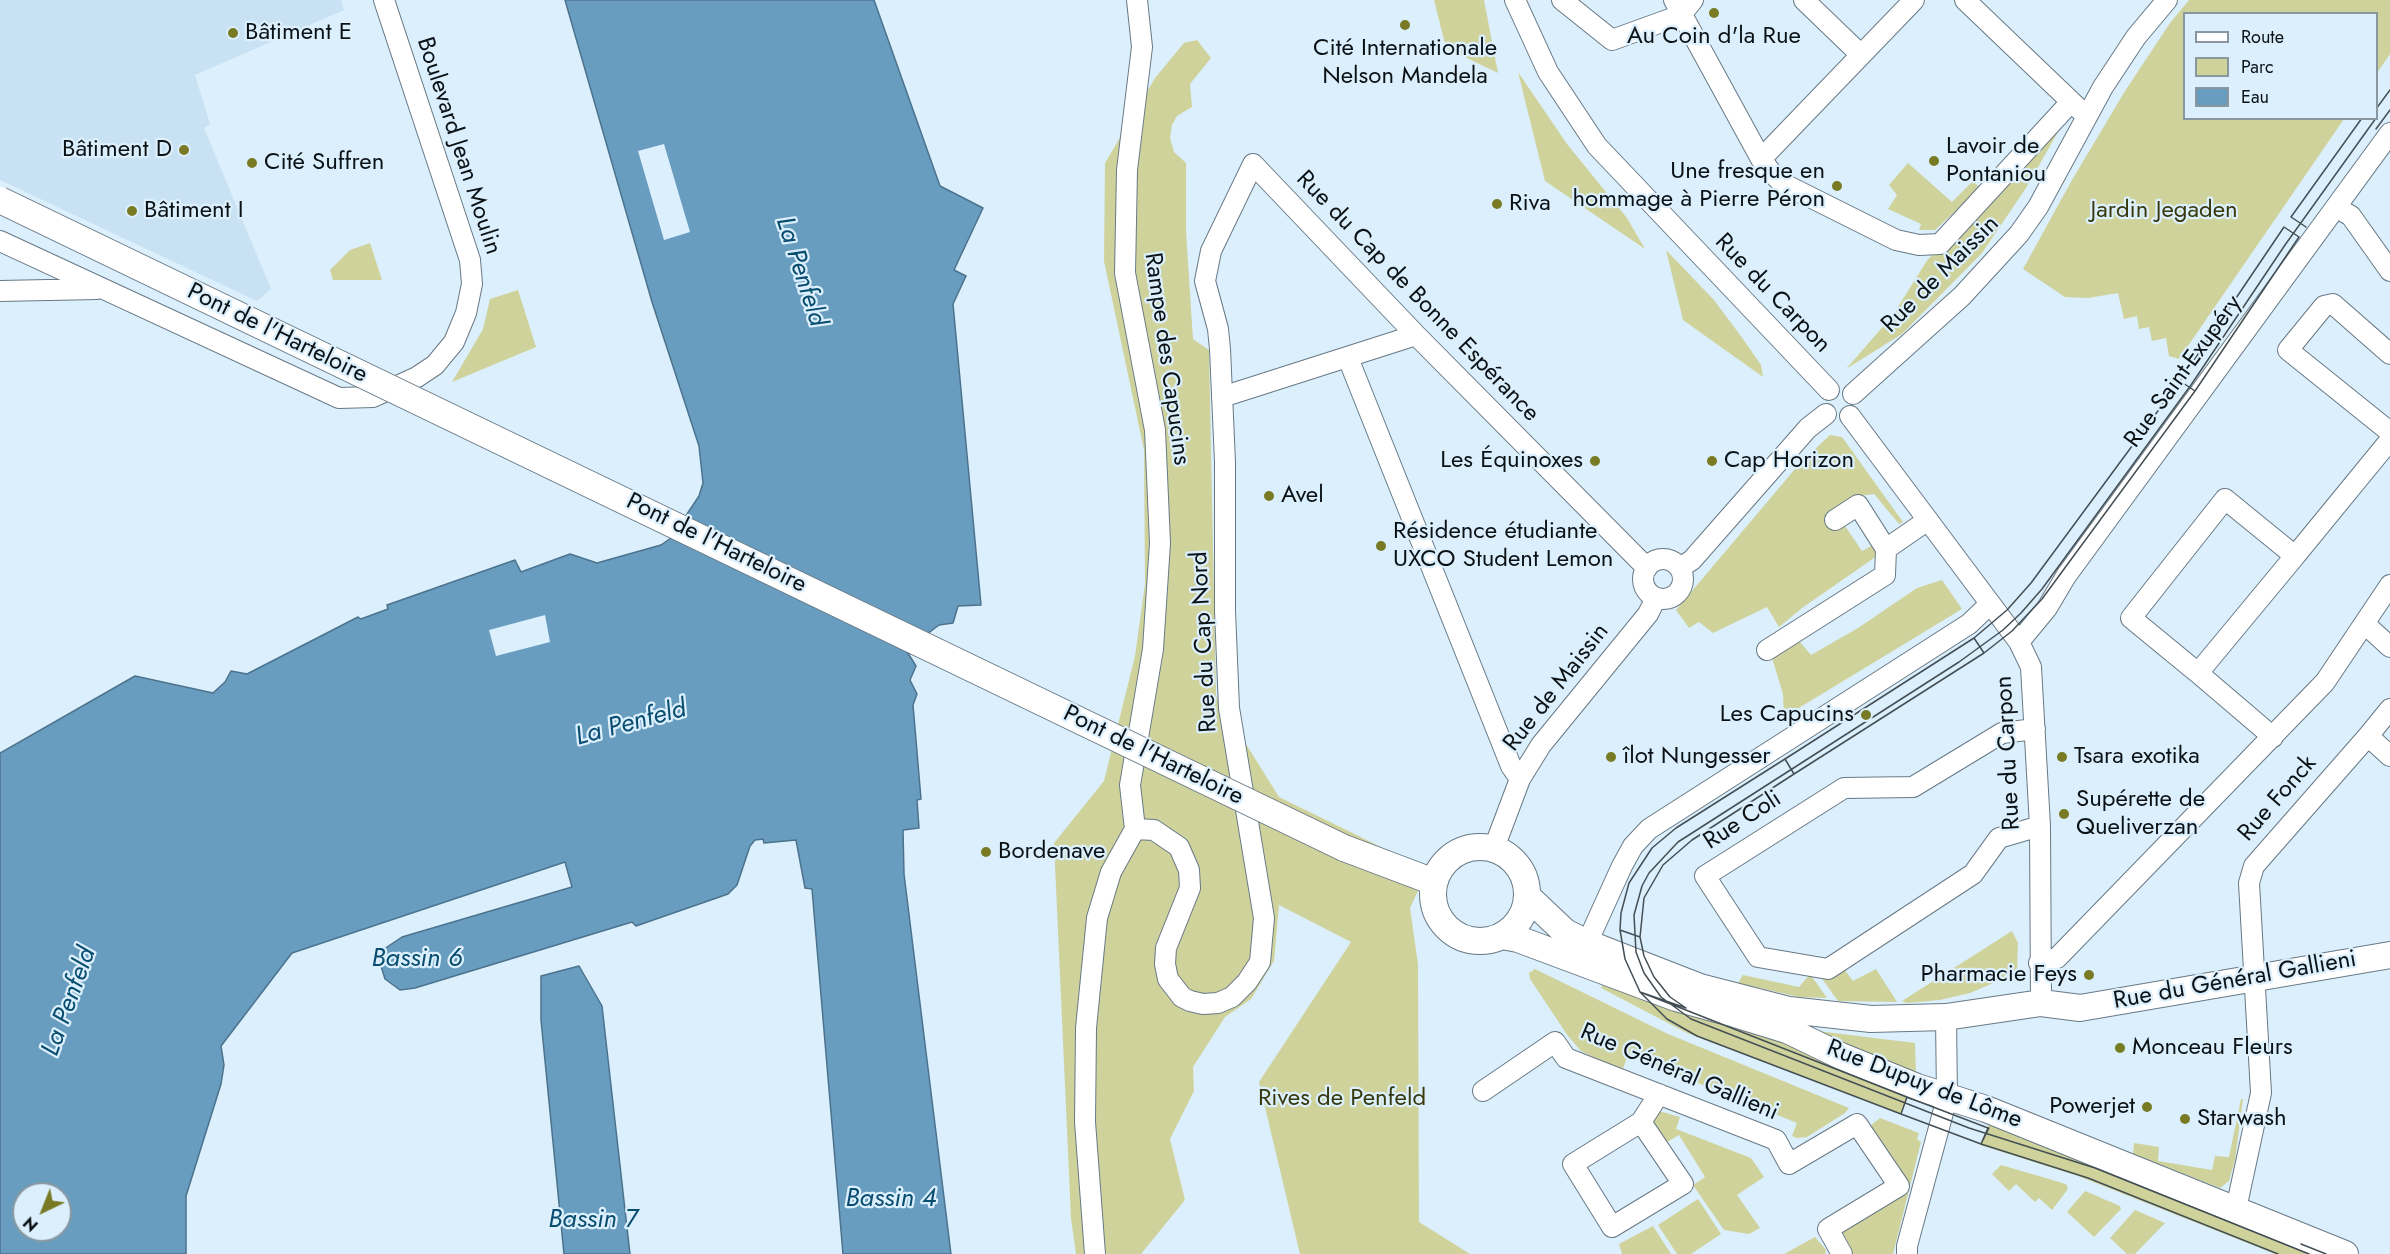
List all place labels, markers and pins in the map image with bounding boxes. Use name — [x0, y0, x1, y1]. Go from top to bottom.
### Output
marker: Au Coin d'la Rue — [1707, 6, 1721, 20]
marker: Cité Internationale Nelson Mandela — [1398, 18, 1412, 32]
place label: Bâtiment E — [245, 19, 352, 47]
place label: Au Coin d'la Rue — [1627, 23, 1801, 51]
marker: Bâtiment E — [226, 26, 240, 40]
place label: Cité Internationale Nelson Mandela — [1313, 35, 1497, 91]
place label: Lavoir de Pontaniou — [1946, 133, 2046, 189]
place label: Bâtiment D — [62, 136, 172, 164]
marker: Bâtiment D — [177, 143, 191, 157]
place label: Cité Suffren — [264, 149, 384, 177]
marker: Lavoir de Pontaniou — [1927, 154, 1941, 168]
marker: Cité Suffren — [245, 156, 259, 170]
place label: Une fresque en hommage à Pierre Péron — [1572, 158, 1825, 214]
marker: Une fresque en hommage à Pierre Péron — [1830, 179, 1844, 193]
place label: Riva — [1509, 190, 1551, 218]
place label: Bâtiment I — [144, 197, 244, 225]
marker: Riva — [1490, 197, 1504, 211]
marker: Bâtiment I — [125, 204, 139, 218]
place label: Les Équinoxes — [1440, 447, 1583, 475]
place label: Cap Horizon — [1724, 447, 1854, 475]
marker: Les Équinoxes — [1588, 454, 1602, 468]
marker: Cap Horizon — [1705, 454, 1719, 468]
place label: Avel — [1281, 482, 1324, 510]
marker: Avel — [1262, 489, 1276, 503]
place label: Résidence étudiante UXCO Student Lemon — [1393, 518, 1613, 574]
marker: Résidence étudiante UXCO Student Lemon — [1374, 539, 1388, 553]
place label: Les Capucins — [1720, 701, 1854, 729]
marker: Les Capucins — [1859, 708, 1873, 722]
place label: îlot Nungesser — [1623, 743, 1771, 771]
place label: Tsara exotika — [2074, 743, 2200, 771]
marker: îlot Nungesser — [1604, 750, 1618, 764]
marker: Tsara exotika — [2055, 750, 2069, 764]
place label: Supérette de Queliverzan — [2076, 786, 2205, 842]
marker: Supérette de Queliverzan — [2057, 807, 2071, 821]
place label: Bordenave — [998, 838, 1105, 866]
marker: Bordenave — [979, 845, 993, 859]
place label: Pharmacie Feys — [1920, 961, 2077, 989]
marker: Pharmacie Feys — [2082, 968, 2096, 982]
place label: Monceau Fleurs — [2132, 1034, 2293, 1062]
marker: Monceau Fleurs — [2113, 1041, 2127, 1055]
place label: Powerjet — [2049, 1093, 2135, 1121]
marker: Powerjet — [2140, 1100, 2154, 1114]
place label: Starwash — [2197, 1105, 2287, 1133]
marker: Starwash — [2178, 1112, 2192, 1126]

